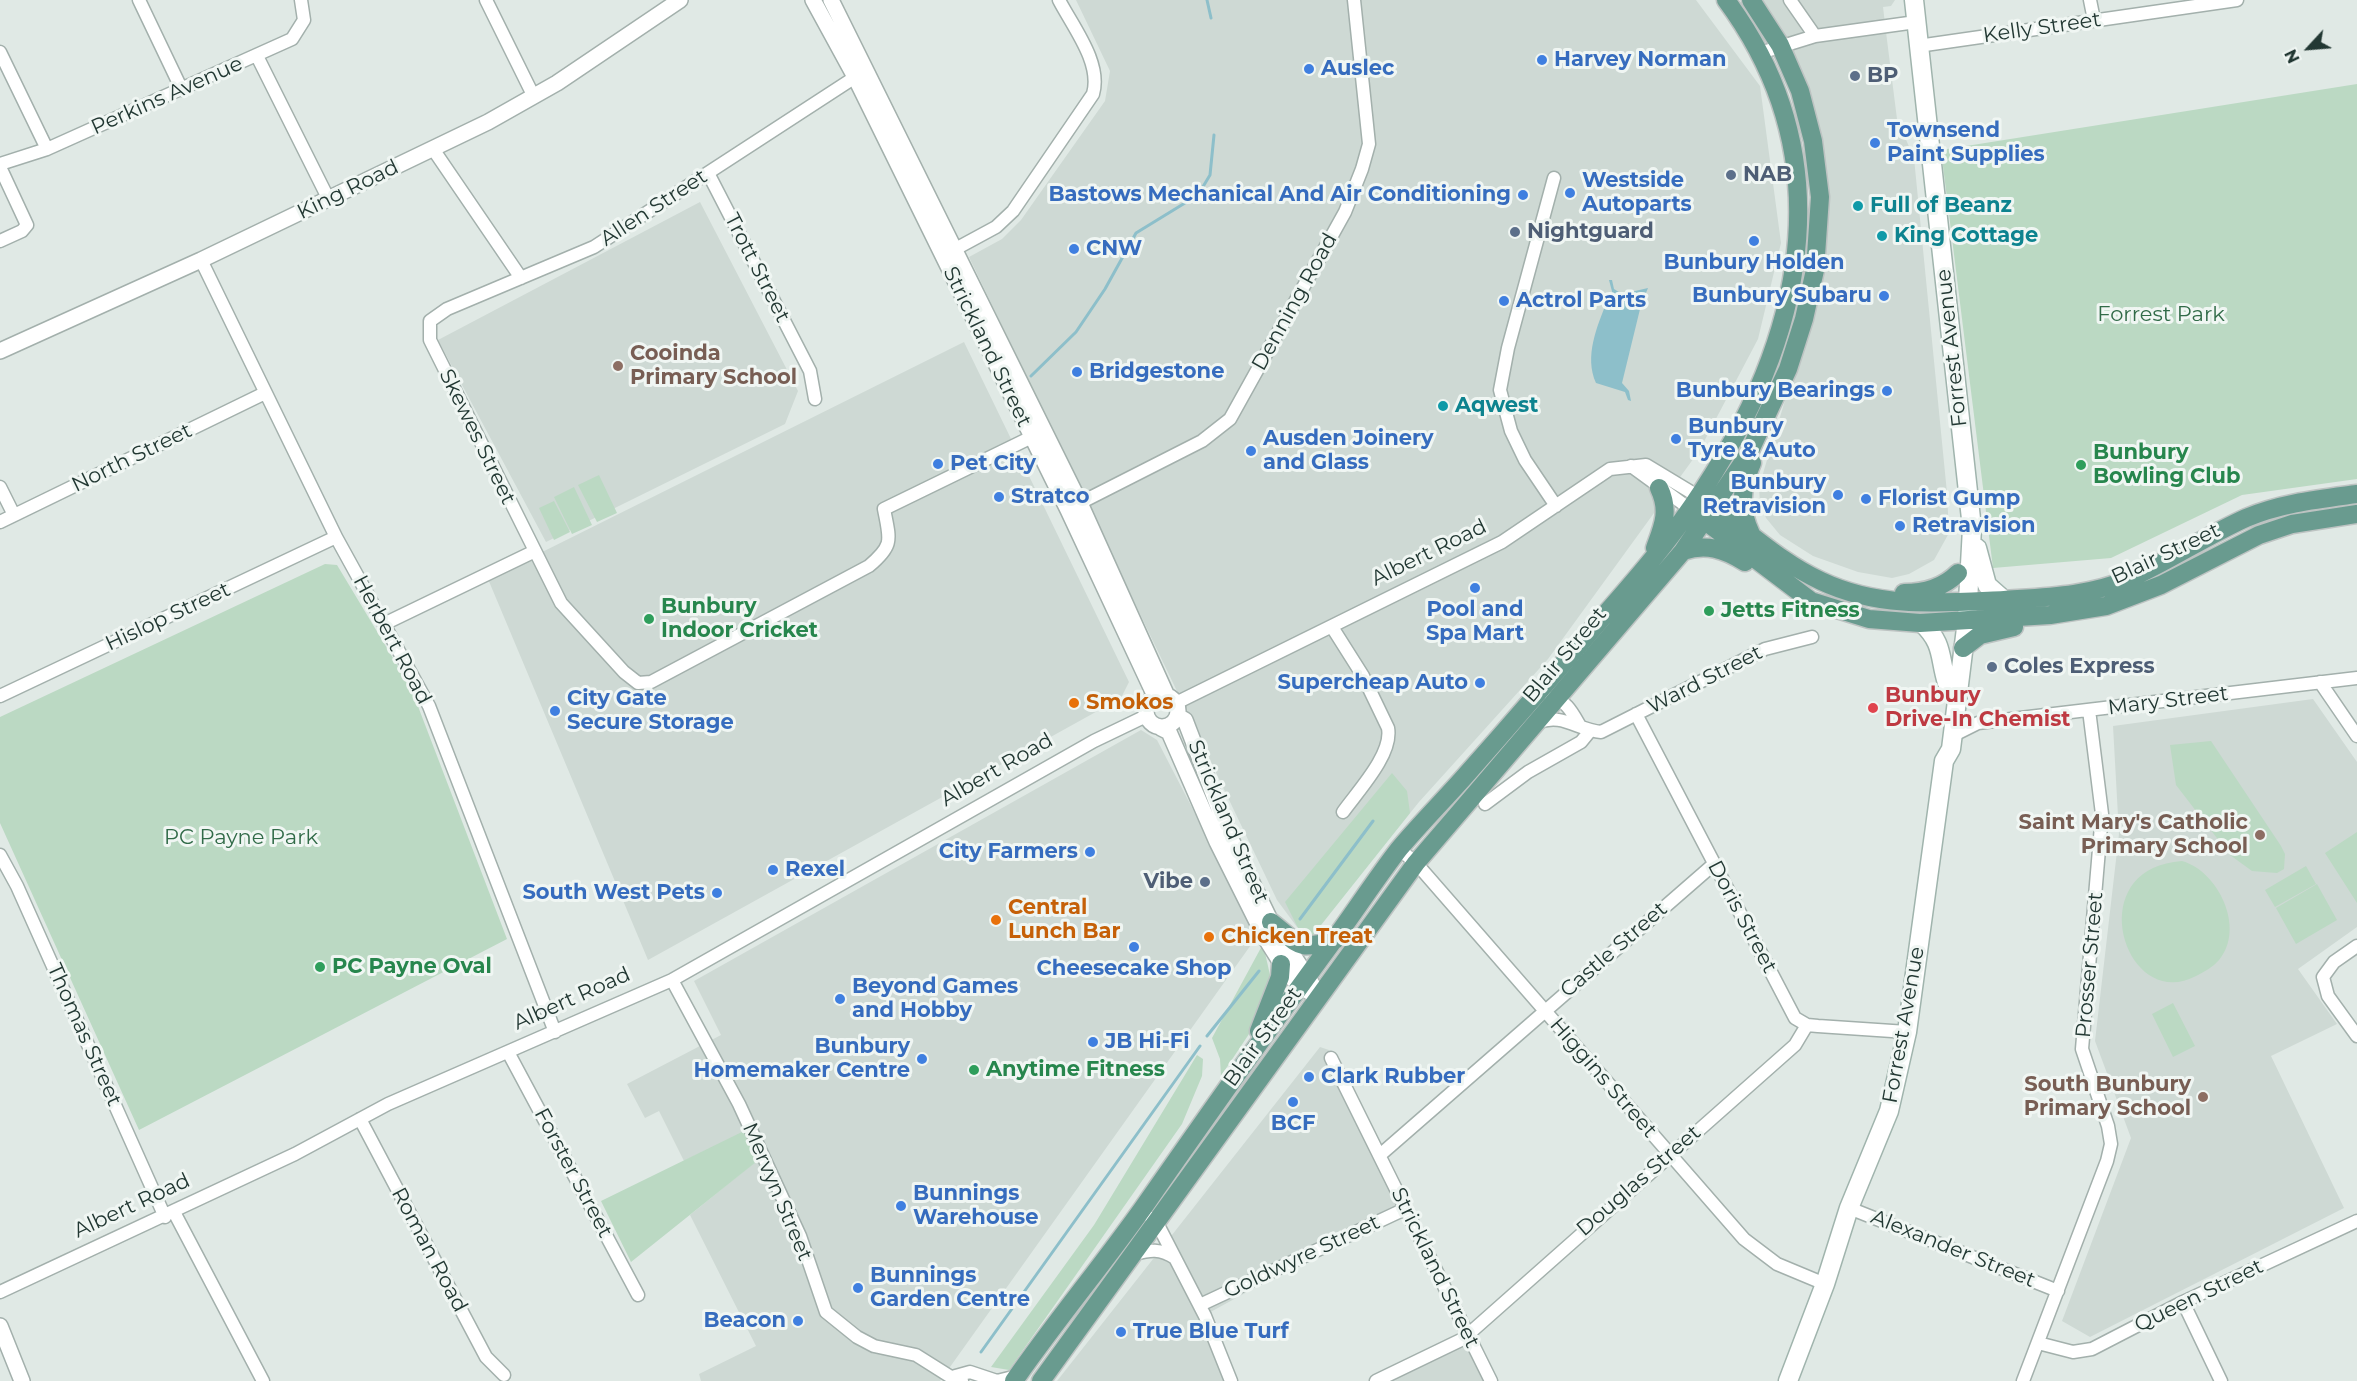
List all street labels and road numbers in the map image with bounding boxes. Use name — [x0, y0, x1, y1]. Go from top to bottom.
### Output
street label: Kelly Street — [1981, 7, 2103, 49]
street label: Perkins Avenue — [87, 51, 247, 141]
street label: King Road — [293, 155, 403, 225]
street label: Allen Street — [596, 164, 712, 252]
street label: Trott Street — [719, 209, 795, 327]
street label: Denning Road — [1247, 229, 1343, 375]
street label: Strickland Street — [937, 263, 1037, 431]
street label: Forrest Avenue — [1931, 268, 1973, 428]
street label: Skewes Street — [433, 365, 521, 509]
street label: North Street — [68, 418, 196, 498]
street label: Albert Road — [1367, 514, 1491, 592]
street label: Blair Street — [2108, 518, 2224, 590]
street label: Herbert Road — [347, 571, 437, 709]
street label: Hislop Street — [101, 577, 235, 657]
street label: Blair Street — [1518, 602, 1612, 708]
street label: Ward Street — [1643, 640, 1767, 720]
street label: Mary Street — [2106, 681, 2230, 721]
street label: Albert Road — [936, 728, 1058, 812]
street label: Strickland Street — [1182, 737, 1274, 907]
street label: Doris Street — [1702, 856, 1782, 978]
street label: Prosser Street — [2071, 891, 2109, 1039]
street label: Castle Street — [1555, 897, 1673, 1003]
street label: Forrest Avenue — [1878, 945, 1930, 1105]
street label: Thomas Street — [41, 960, 127, 1110]
street label: Albert Road — [510, 962, 634, 1036]
street label: Blair Street — [1218, 982, 1308, 1092]
street label: Higgins Street — [1544, 1013, 1662, 1143]
street label: Forster Street — [528, 1104, 618, 1242]
street label: Mervyn Street — [737, 1119, 817, 1265]
street label: Douglas Street — [1572, 1120, 1706, 1242]
street label: Albert Road — [70, 1168, 194, 1244]
street label: Roman Road — [386, 1183, 472, 1317]
street label: Strickland Street — [1385, 1184, 1485, 1352]
street label: Alexander Street — [1867, 1205, 2039, 1293]
street label: Goldwyre Street — [1220, 1210, 1384, 1304]
street label: Queen Street — [2130, 1254, 2268, 1338]

